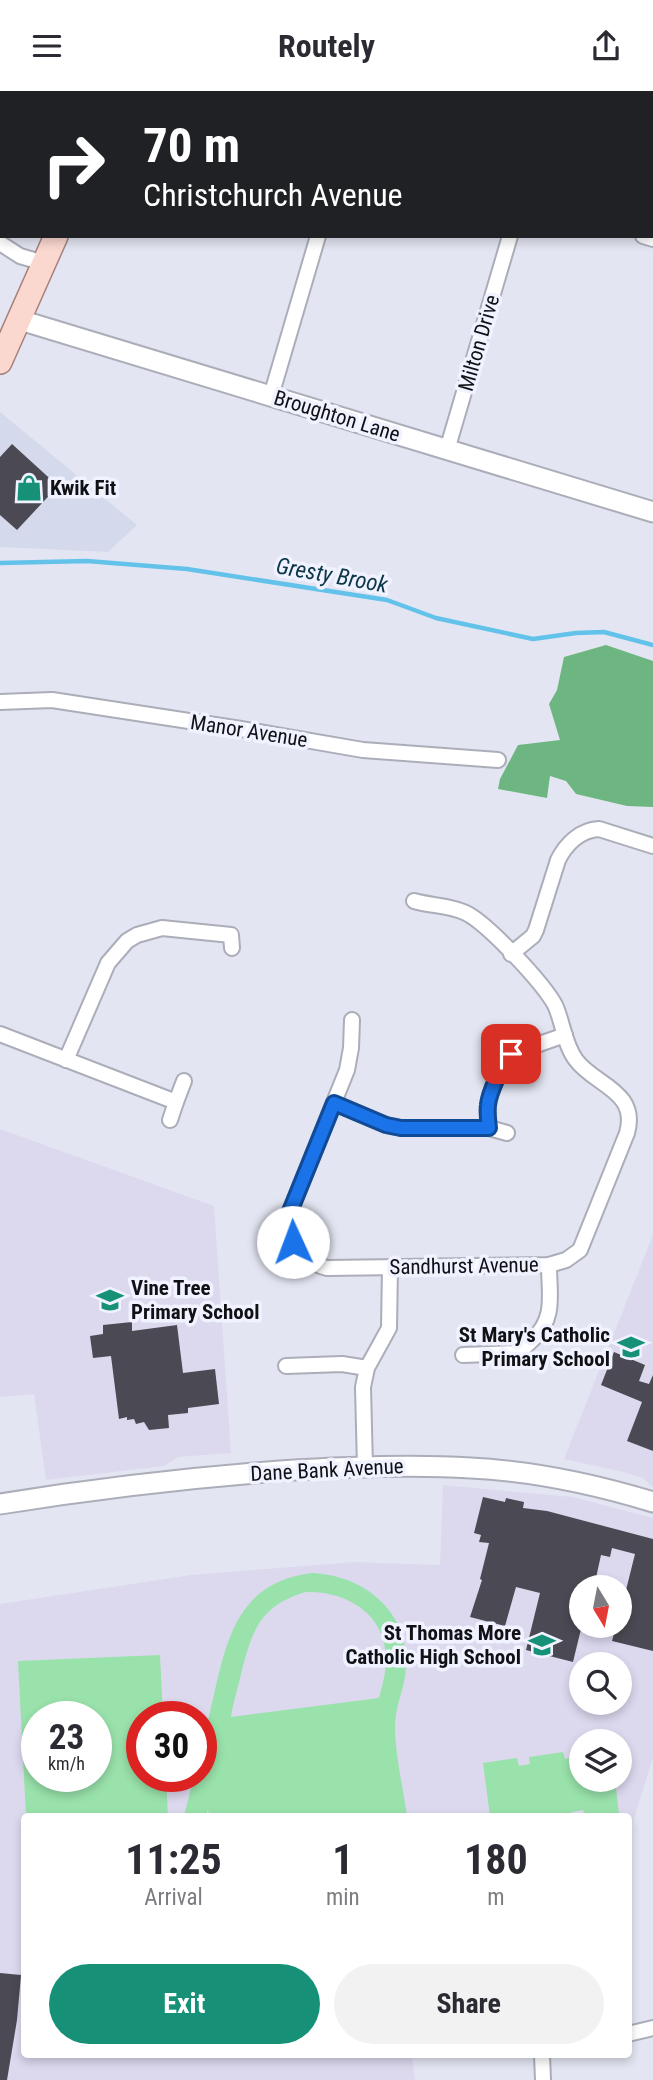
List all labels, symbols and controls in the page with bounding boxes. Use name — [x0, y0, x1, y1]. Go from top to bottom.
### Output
icon: menu — [28, 27, 66, 65]
text: Routely — [278, 27, 375, 65]
icon: share — [587, 27, 625, 65]
text: 70 m — [143, 117, 240, 174]
icon: right — [28, 119, 119, 210]
text: Christchurch Avenue — [143, 176, 403, 214]
street label: Milton Drive — [454, 292, 504, 394]
street label: Broughton Lane — [271, 385, 403, 447]
shop icon: Kwik Fit — [14, 473, 44, 503]
place label: Kwik Fit — [50, 476, 116, 500]
water label: Gresty Brook — [274, 552, 391, 599]
street label: Manor Avenue — [189, 710, 309, 752]
pin — [481, 1024, 541, 1084]
icon: arrive — [492, 1035, 530, 1073]
position arrow — [256, 1205, 330, 1279]
street label: Sandhurst Avenue — [389, 1253, 539, 1279]
place label: Vine Tree Primary School — [131, 1276, 260, 1324]
school or university icon: Vine Tree Primary School — [95, 1285, 125, 1315]
place label: St Mary's Catholic Primary School — [459, 1323, 610, 1371]
school or university icon: St Mary's Catholic Primary School — [616, 1332, 646, 1362]
street label: Dane Bank Avenue — [250, 1454, 404, 1486]
north arrow — [569, 1575, 632, 1638]
map controls — [569, 1575, 632, 1792]
place label: St Thomas More Catholic High School — [345, 1621, 521, 1669]
school or university icon: St Thomas More Catholic High School — [527, 1630, 557, 1660]
button: search — [569, 1652, 632, 1715]
speed limit sign: 30 — [126, 1701, 217, 1792]
text: 23 — [49, 1717, 84, 1758]
button: layers — [569, 1729, 632, 1792]
text: km/h — [48, 1753, 85, 1774]
text: 11:25 — [125, 1835, 222, 1884]
text: 1 — [332, 1835, 353, 1884]
text: 180 — [464, 1835, 528, 1884]
text: Arrival — [144, 1884, 203, 1911]
text: min — [326, 1884, 360, 1911]
text: m — [487, 1884, 504, 1911]
button: Exit — [49, 1964, 320, 2044]
button: Share — [334, 1964, 604, 2044]

